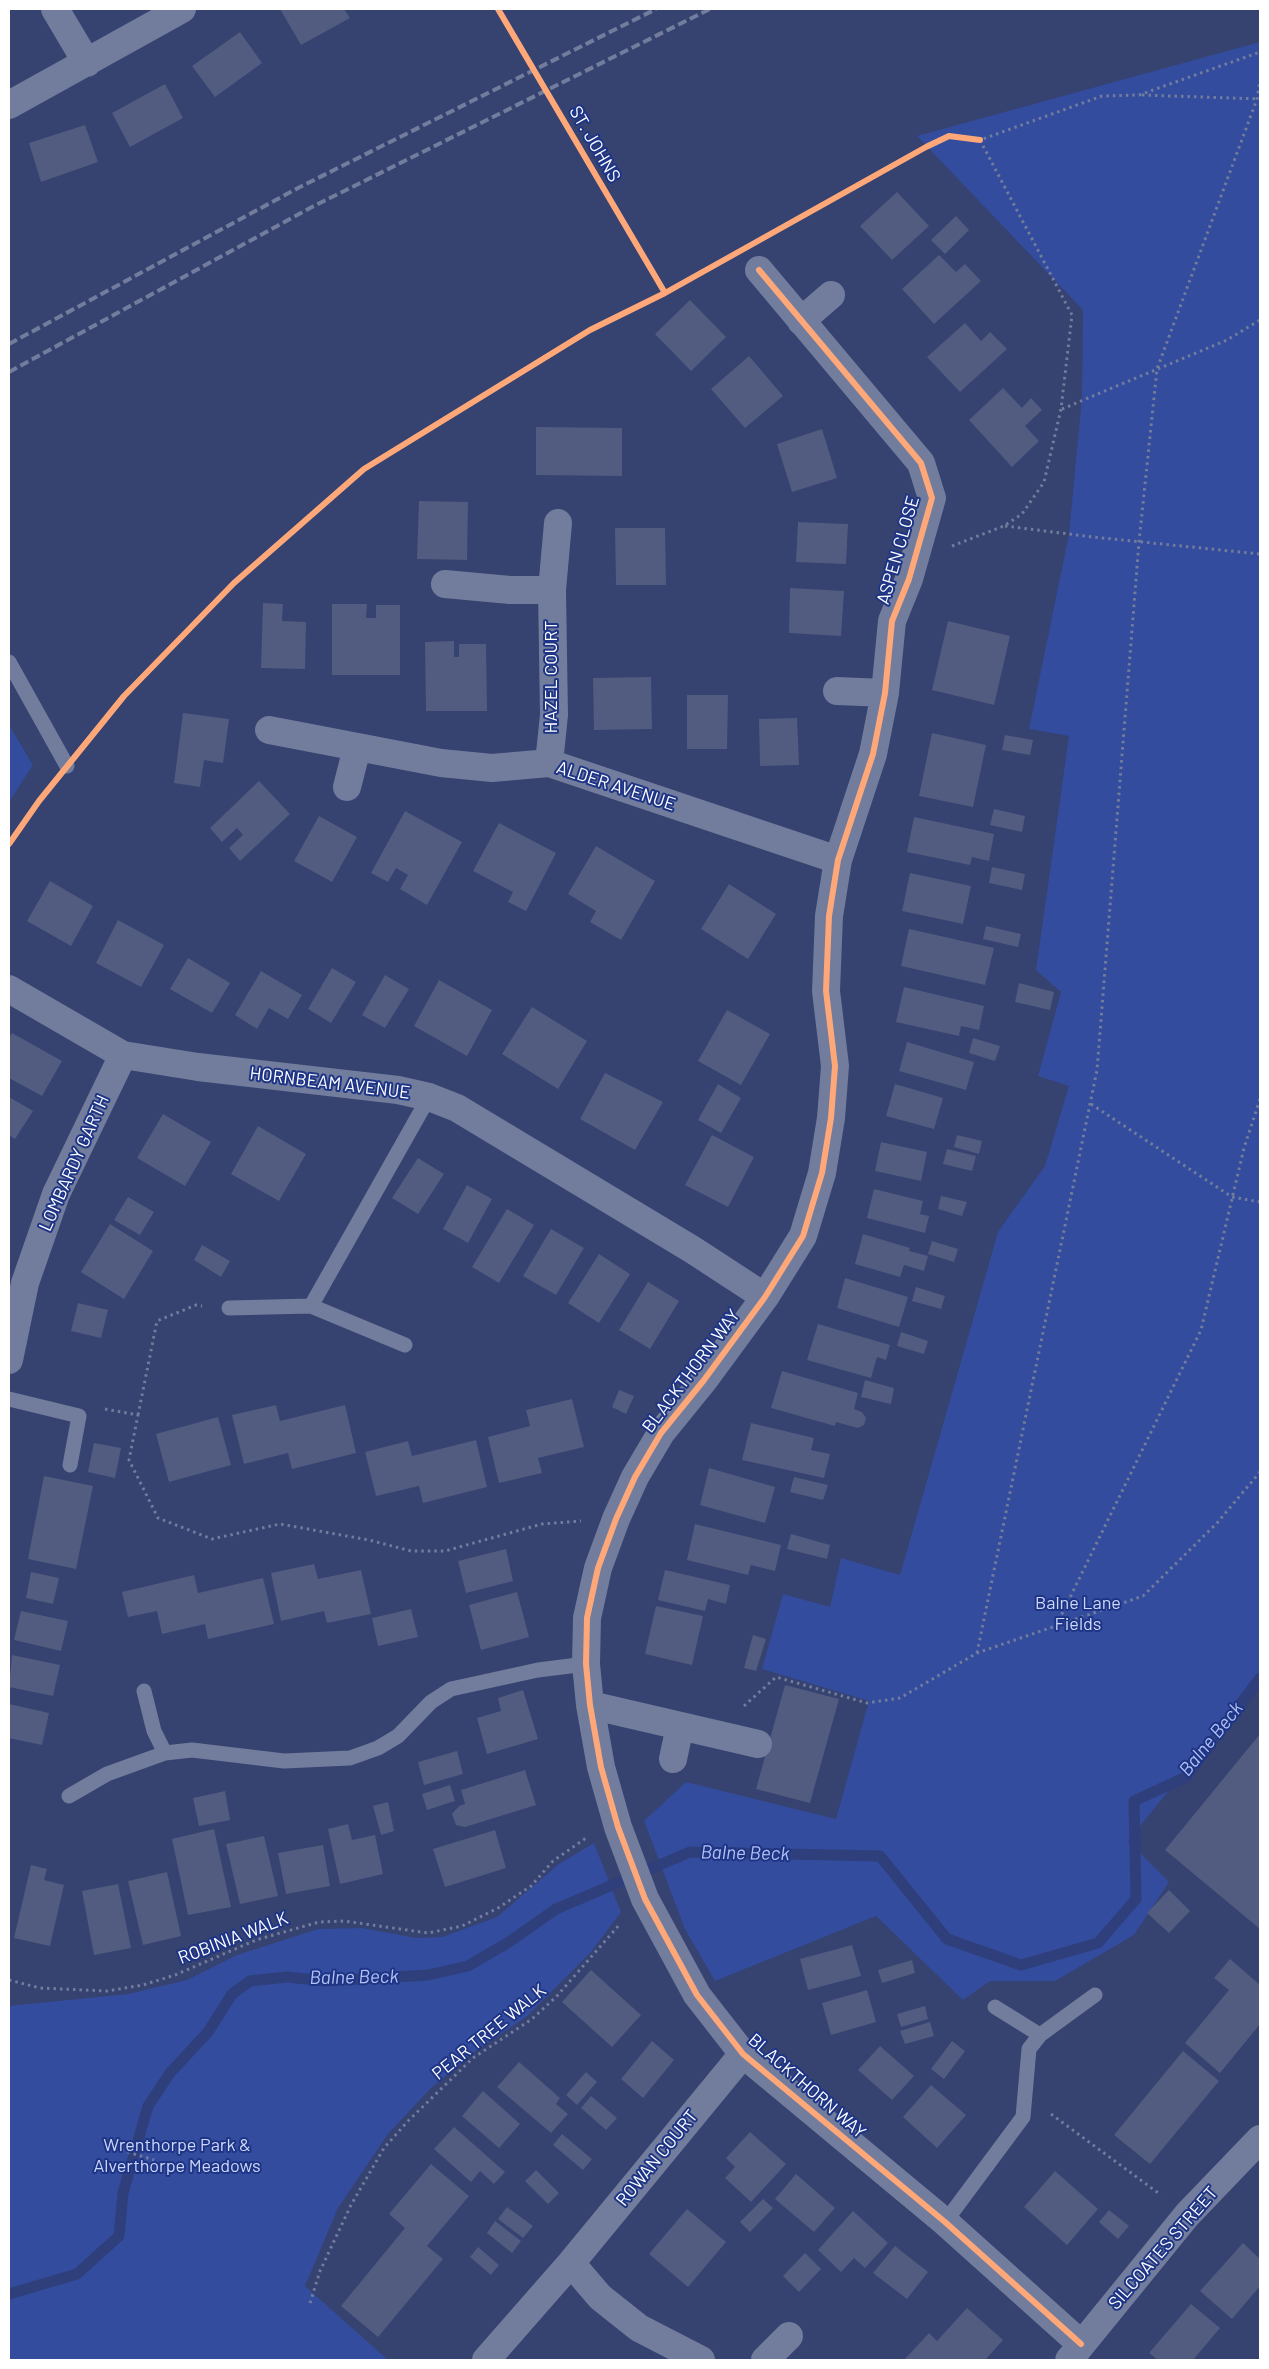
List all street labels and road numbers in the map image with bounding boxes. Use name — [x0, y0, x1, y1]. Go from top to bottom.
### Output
street label: ST. JOHNS — [565, 102, 625, 186]
street label: ASPEN CLOSE — [872, 493, 924, 607]
street label: HAZEL COURT — [540, 621, 562, 733]
street label: ALDER AVENUE — [554, 757, 678, 815]
street label: HORNBEAM AVENUE — [249, 1062, 411, 1104]
street label: LOMBARDY GARTH — [34, 1092, 114, 1234]
street label: BLACKTHORN WAY — [638, 1305, 744, 1437]
street label: ROBINIA WALK — [175, 1907, 291, 1969]
street label: PEAR TREE WALK — [428, 1980, 550, 2084]
street label: BLACKTHORN WAY — [744, 2029, 870, 2143]
street label: ROWAN COURT — [611, 2105, 703, 2211]
street label: SILCOATES STREET — [1104, 2182, 1222, 2314]

